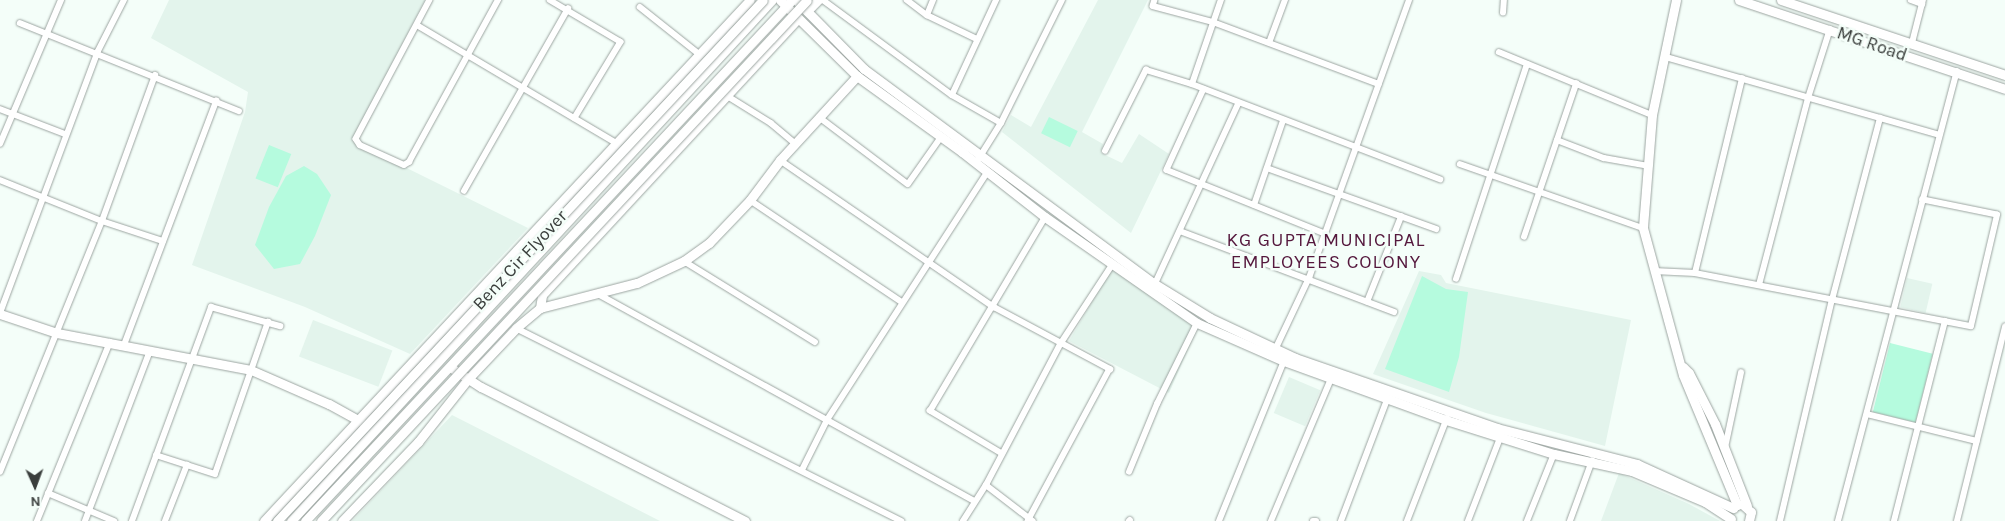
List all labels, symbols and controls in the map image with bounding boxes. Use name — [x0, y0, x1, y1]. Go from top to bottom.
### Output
street label: MG Road — [1834, 22, 1910, 66]
street label: Benz Cir Flyover — [468, 206, 572, 314]
district label: KG GUPTA MUNICIPAL EMPLOYEES COLONY — [1224, 230, 1428, 274]
north arrow — [10, 461, 60, 511]
text: N — [30, 493, 41, 510]

